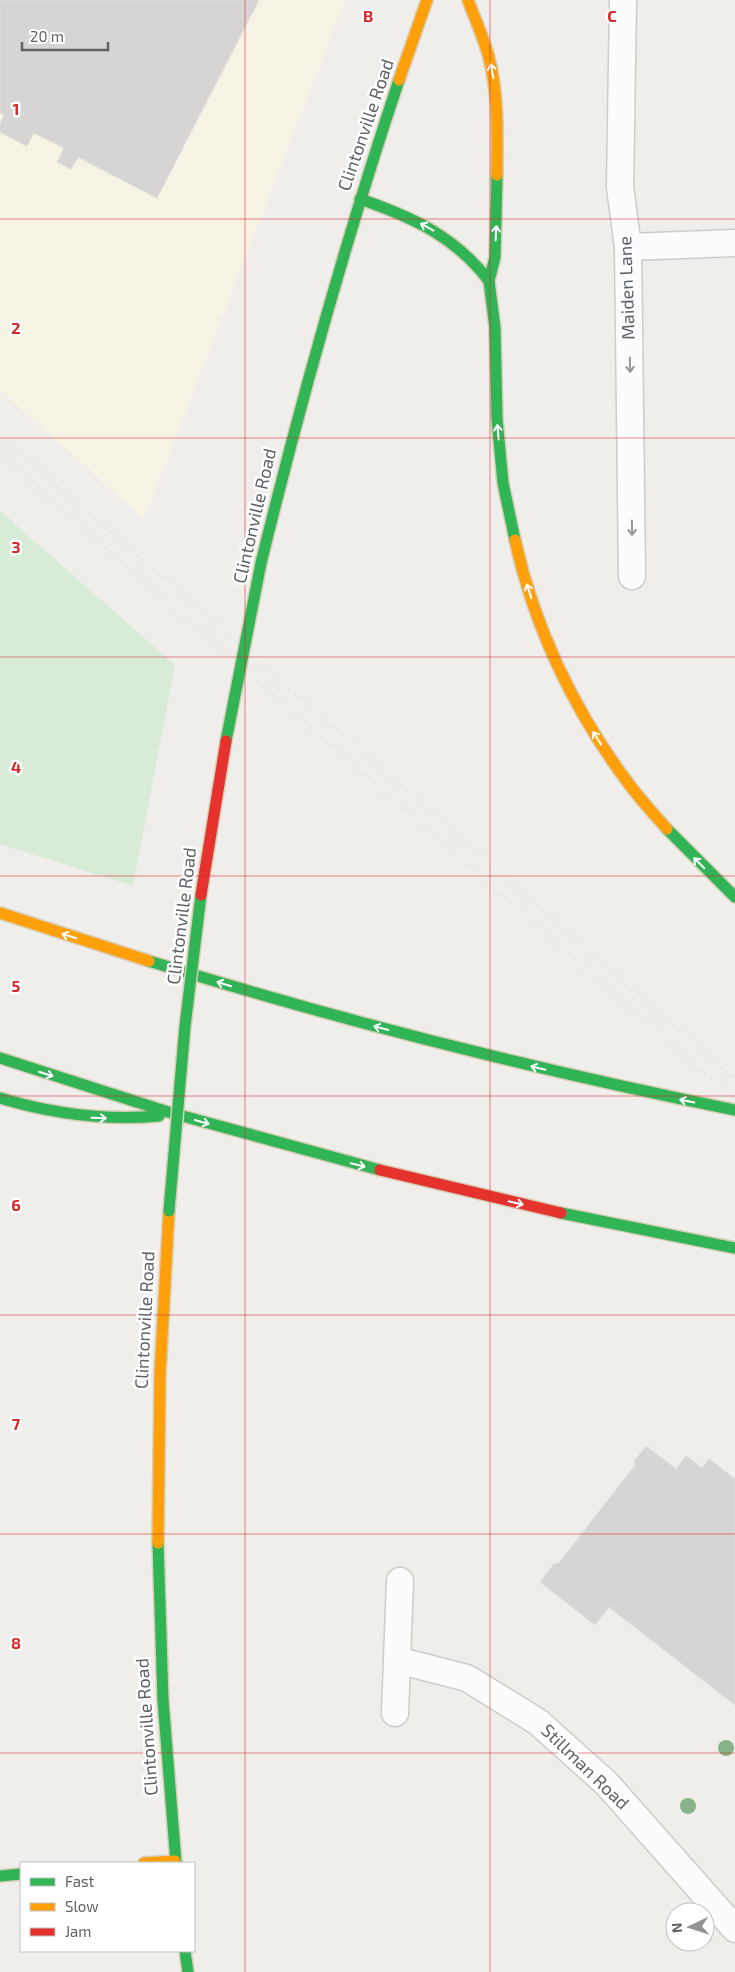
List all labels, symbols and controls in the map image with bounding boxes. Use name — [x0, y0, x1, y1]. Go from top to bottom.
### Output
text: B — [363, 6, 373, 25]
text: C — [607, 6, 617, 25]
scale bar — [22, 20, 109, 52]
text: 20 m — [30, 27, 64, 45]
street label: Clintonville Road — [332, 56, 398, 193]
one-way arrow — [487, 63, 496, 79]
text: 1 — [13, 99, 19, 118]
one-way arrow — [420, 222, 434, 232]
one-way arrow — [492, 225, 501, 241]
street label: Maiden Lane — [613, 236, 639, 340]
text: 2 — [11, 318, 21, 337]
one-way arrow — [625, 357, 635, 373]
one-way arrow — [493, 424, 503, 440]
street label: Clintonville Road — [228, 446, 280, 585]
one-way arrow — [627, 520, 637, 536]
text: 3 — [11, 537, 21, 556]
one-way arrow — [524, 583, 533, 599]
one-way arrow — [592, 731, 602, 745]
text: 4 — [11, 757, 21, 776]
street label: Clintonville Road — [162, 846, 200, 986]
one-way arrow — [694, 858, 706, 870]
one-way arrow — [62, 931, 78, 940]
text: 5 — [12, 976, 21, 995]
one-way arrow — [217, 979, 233, 989]
one-way arrow — [373, 1023, 389, 1033]
one-way arrow — [531, 1063, 547, 1072]
one-way arrow — [38, 1070, 53, 1079]
one-way arrow — [680, 1095, 696, 1105]
one-way arrow — [90, 1113, 107, 1123]
one-way arrow — [193, 1117, 209, 1127]
one-way arrow — [350, 1160, 366, 1170]
text: 6 — [11, 1195, 21, 1214]
one-way arrow — [508, 1199, 524, 1208]
street label: Clintonville Road — [129, 1251, 159, 1389]
text: 7 — [12, 1414, 21, 1433]
text: 8 — [11, 1633, 21, 1652]
street label: Clintonville Road — [130, 1658, 162, 1797]
street label: Stillman Road — [537, 1719, 634, 1814]
legend — [20, 1862, 195, 1952]
text: Fast — [65, 1872, 95, 1890]
text: Slow — [65, 1897, 99, 1915]
north arrow — [665, 1902, 715, 1952]
text: Jam — [65, 1922, 91, 1940]
text: N — [668, 1922, 685, 1934]

